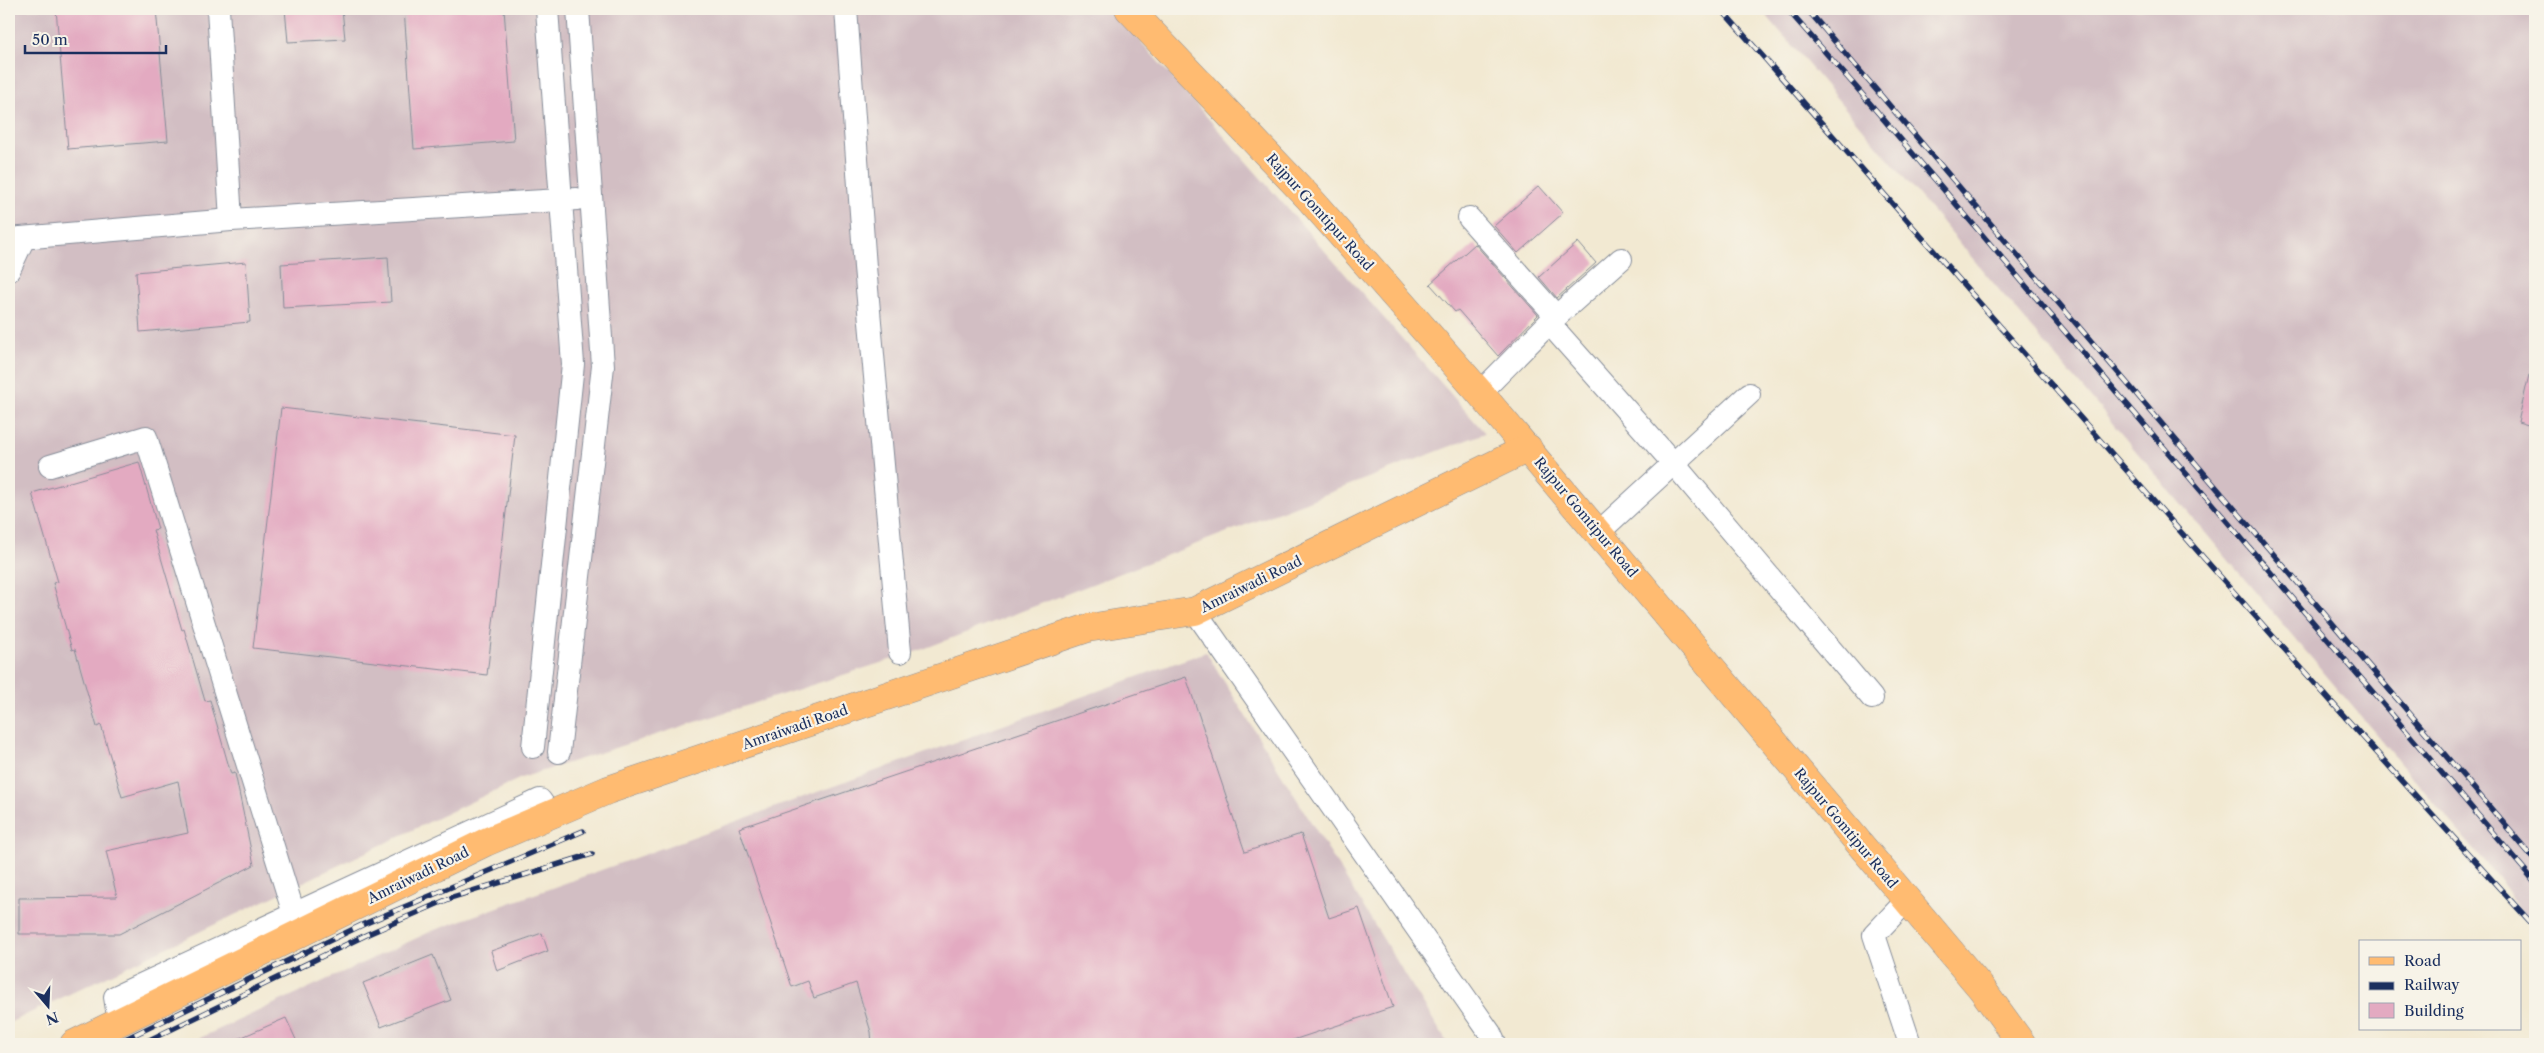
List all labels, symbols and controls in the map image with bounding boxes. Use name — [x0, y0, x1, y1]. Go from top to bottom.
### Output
scale bar — [25, 22, 166, 54]
text: 50 m — [32, 30, 68, 49]
street label: Rajpur Gomtipur Road — [1263, 150, 1378, 275]
street label: Rajpur Gomtipur Road — [1530, 453, 1642, 581]
street label: Amraiwadi Road — [1197, 551, 1305, 617]
street label: Amraiwadi Road — [739, 700, 851, 754]
street label: Rajpur Gomtipur Road — [1790, 764, 1902, 892]
street label: Amraiwadi Road — [364, 842, 472, 908]
legend — [2359, 940, 2522, 1030]
text: Road — [2404, 951, 2441, 970]
text: Railway — [2404, 975, 2460, 994]
north arrow — [22, 980, 72, 1030]
text: Building — [2404, 1001, 2464, 1020]
text: N — [44, 1008, 61, 1029]

